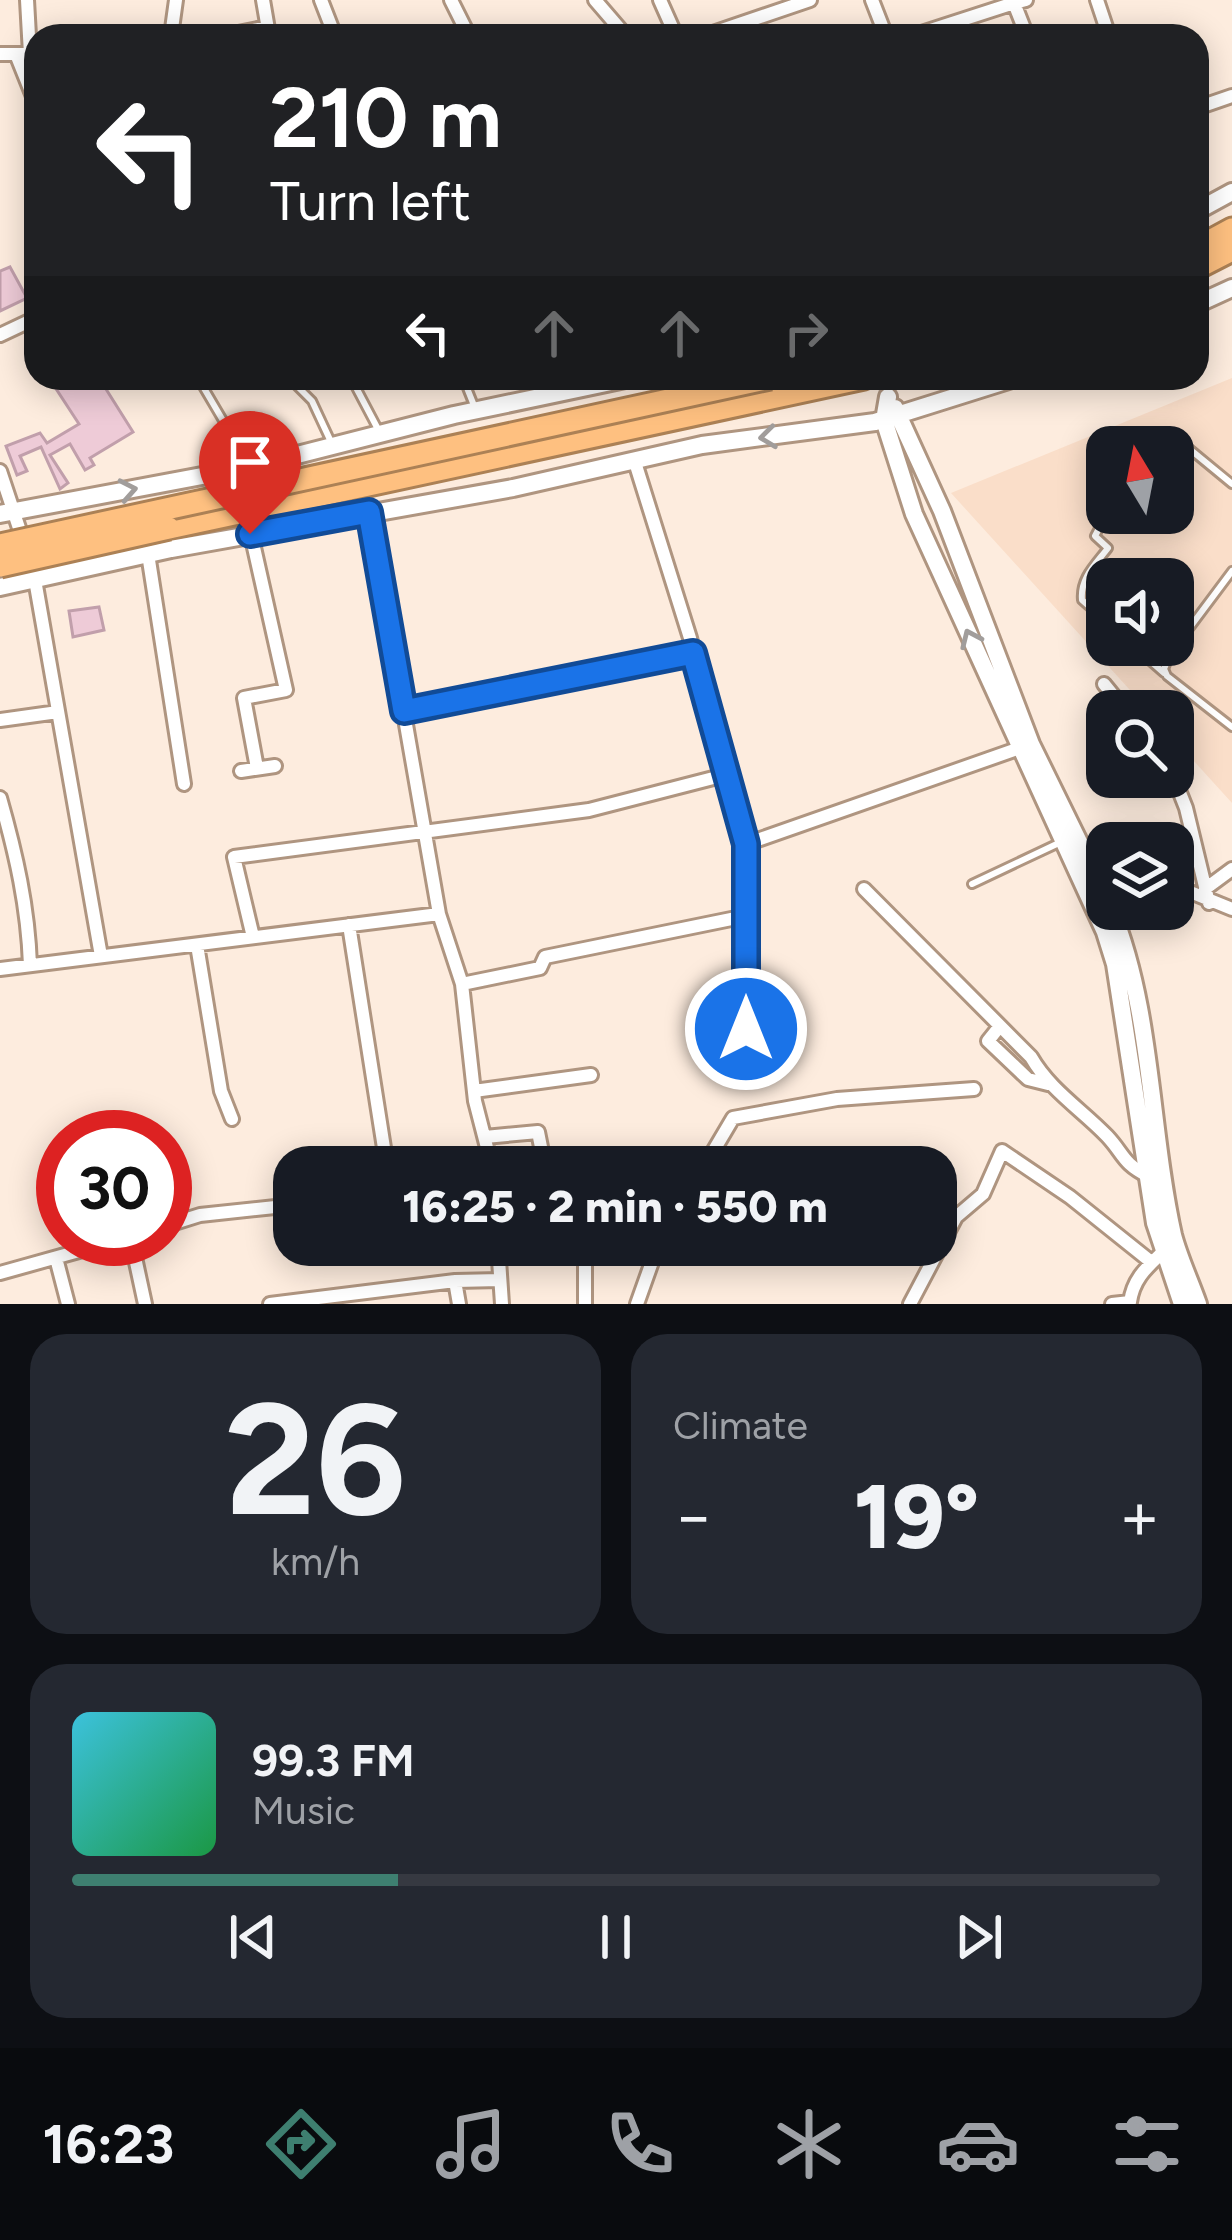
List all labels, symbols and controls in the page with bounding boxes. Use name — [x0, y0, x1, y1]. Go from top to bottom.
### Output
text: 210 m — [270, 67, 502, 168]
icon: left — [72, 72, 228, 228]
text: Turn left — [270, 169, 471, 234]
icon: left — [395, 300, 461, 366]
icon: ahead — [521, 300, 587, 366]
icon: ahead — [647, 300, 713, 366]
icon: right — [773, 300, 839, 366]
pin — [199, 411, 301, 534]
one-way arrow — [758, 424, 778, 450]
north arrow — [1086, 426, 1194, 534]
map controls — [1086, 426, 1194, 930]
icon: arrive — [217, 429, 283, 495]
one-way arrow — [118, 478, 138, 503]
button: sound — [1086, 558, 1194, 666]
one-way arrow — [961, 629, 984, 650]
button: search — [1086, 690, 1194, 798]
button: layers — [1086, 822, 1194, 930]
position arrow — [683, 966, 809, 1092]
speed limit sign: 30 — [36, 1110, 192, 1266]
text: 16:25 · 2 min · 550 m — [402, 1179, 828, 1233]
text: 26 — [225, 1366, 406, 1553]
text: Climate — [673, 1402, 808, 1449]
text: 19° — [854, 1462, 979, 1571]
text: − — [673, 1476, 714, 1556]
text: + — [1119, 1476, 1160, 1556]
text: km/h — [271, 1538, 360, 1585]
text: 99.3 FM — [252, 1733, 415, 1787]
text: Music — [252, 1787, 355, 1834]
icon: previous — [220, 1904, 286, 1970]
icon: pause — [583, 1904, 649, 1970]
icon: next — [946, 1904, 1012, 1970]
icon: directions — [259, 2102, 343, 2186]
icon: music — [429, 2102, 513, 2186]
icon: phone — [598, 2102, 682, 2186]
icon: climate — [767, 2102, 851, 2186]
icon: car — [936, 2102, 1020, 2186]
icon: filters — [1105, 2102, 1189, 2186]
text: 16:23 — [43, 2112, 174, 2177]

